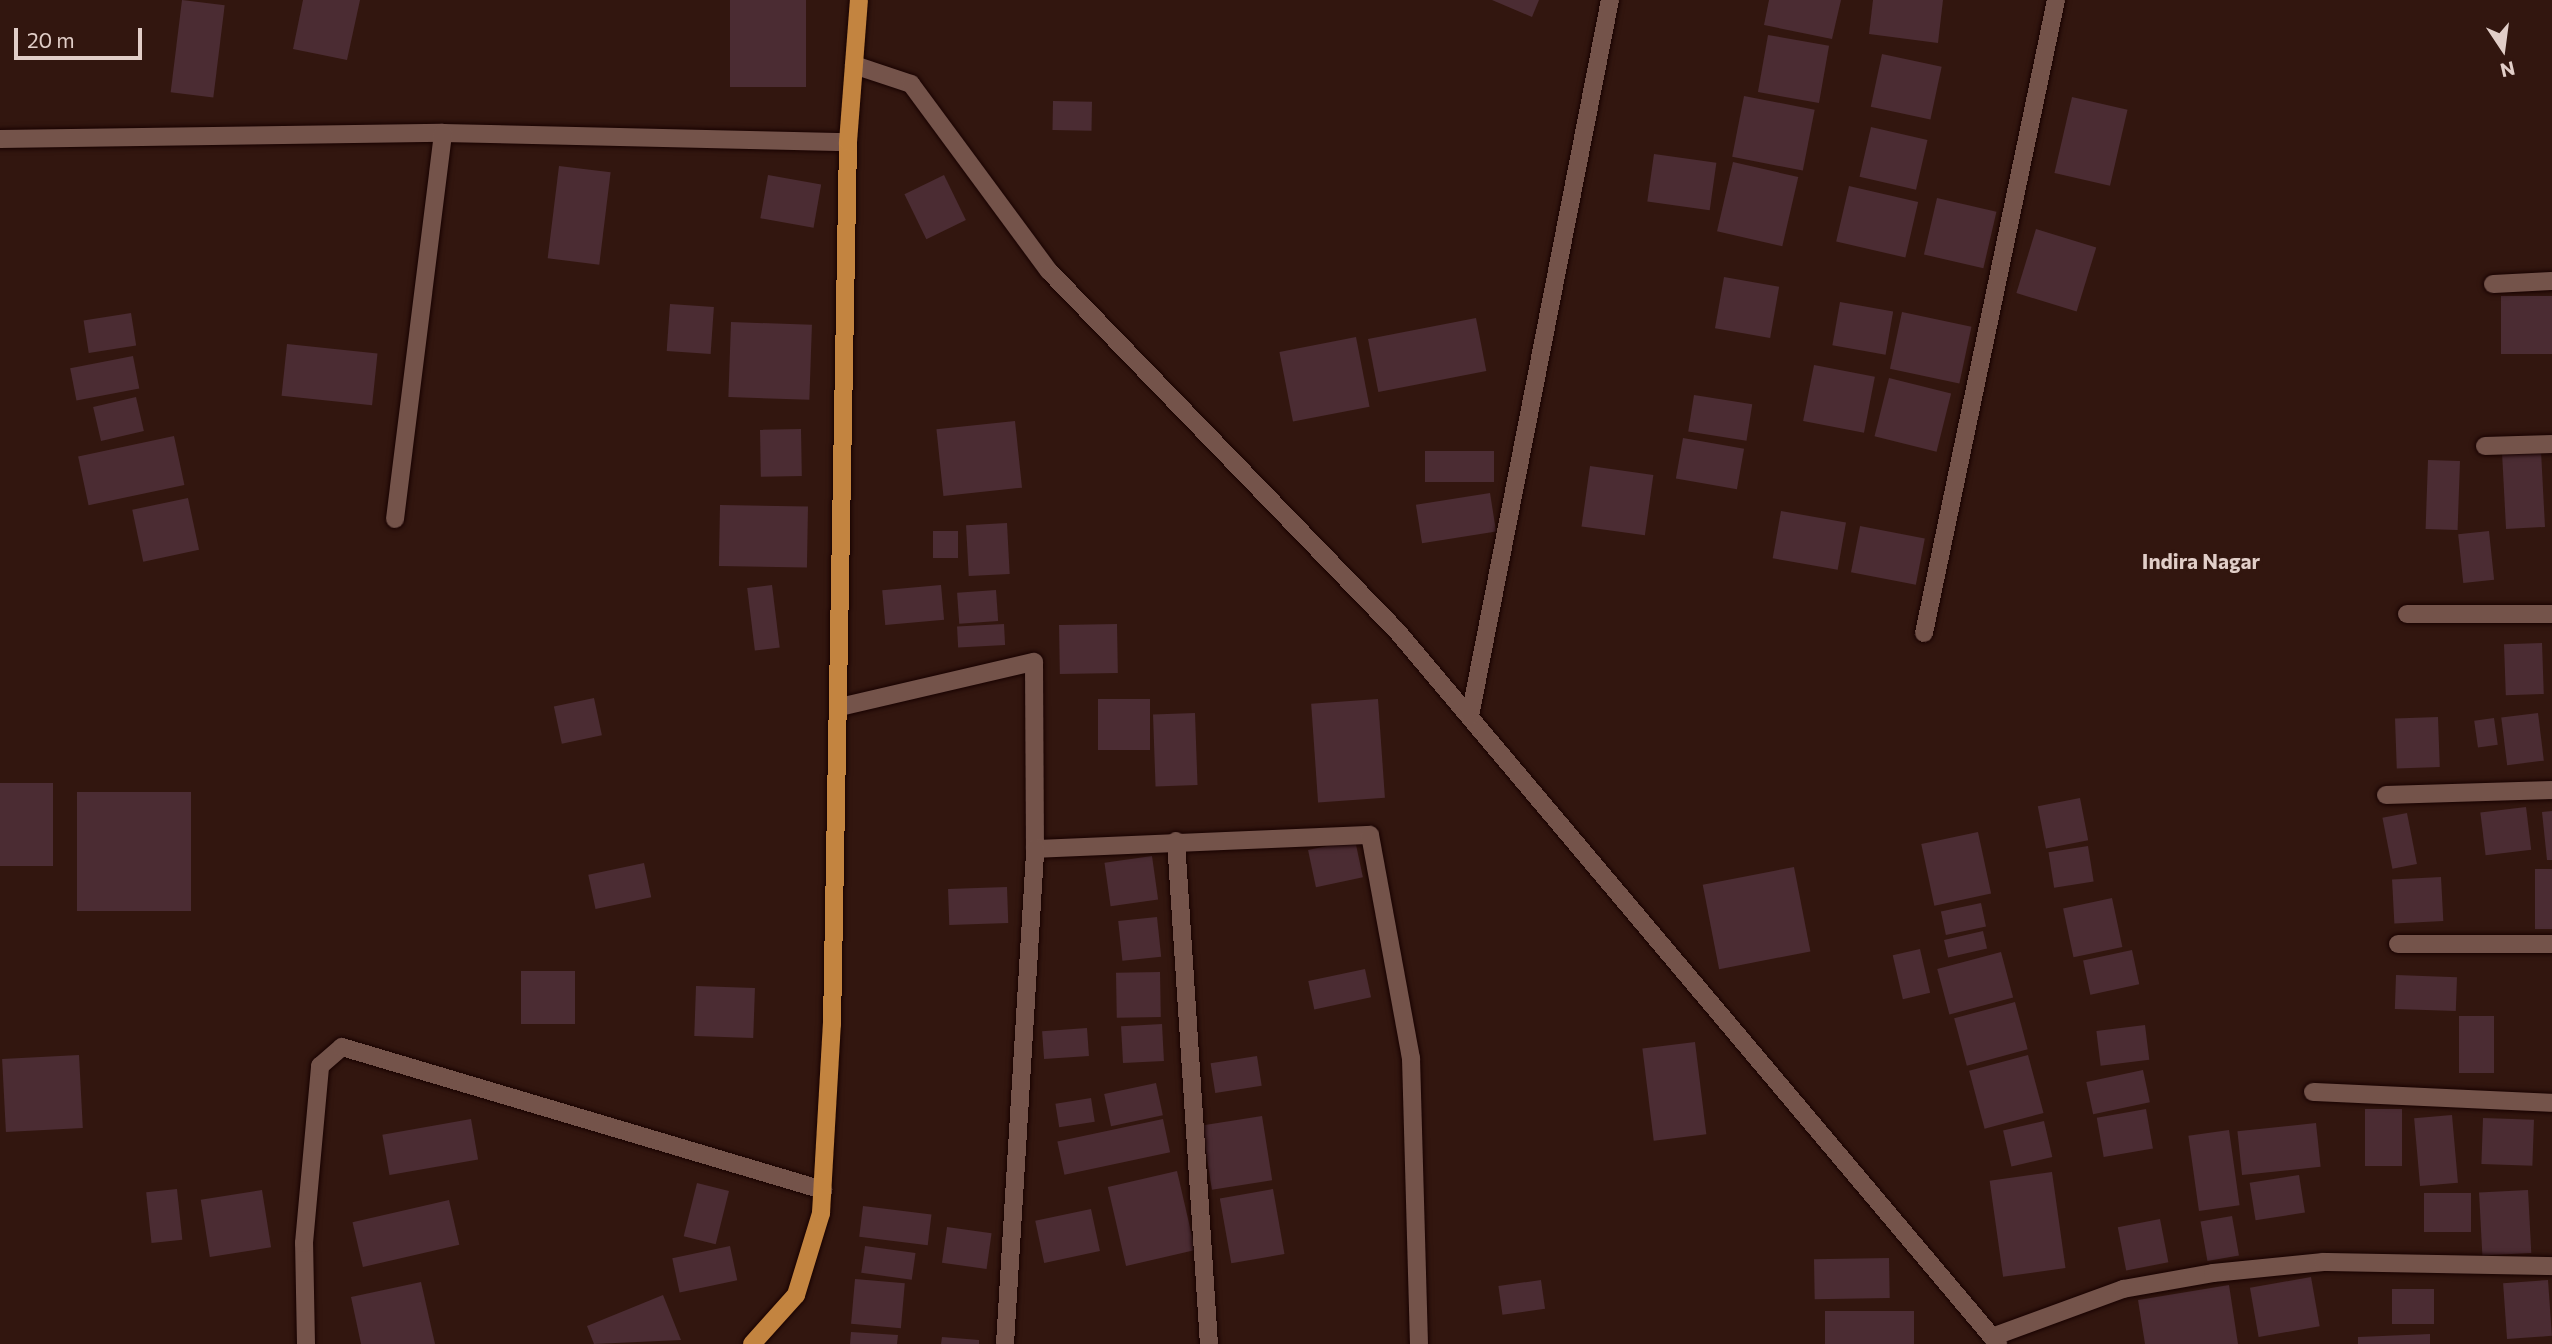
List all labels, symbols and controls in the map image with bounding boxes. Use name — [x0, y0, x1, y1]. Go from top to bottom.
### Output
scale bar — [18, 14, 145, 58]
north arrow — [2468, 14, 2538, 84]
text: 20 m — [27, 27, 75, 52]
text: N — [2498, 57, 2517, 83]
district label: Indira Nagar — [2142, 548, 2260, 574]

